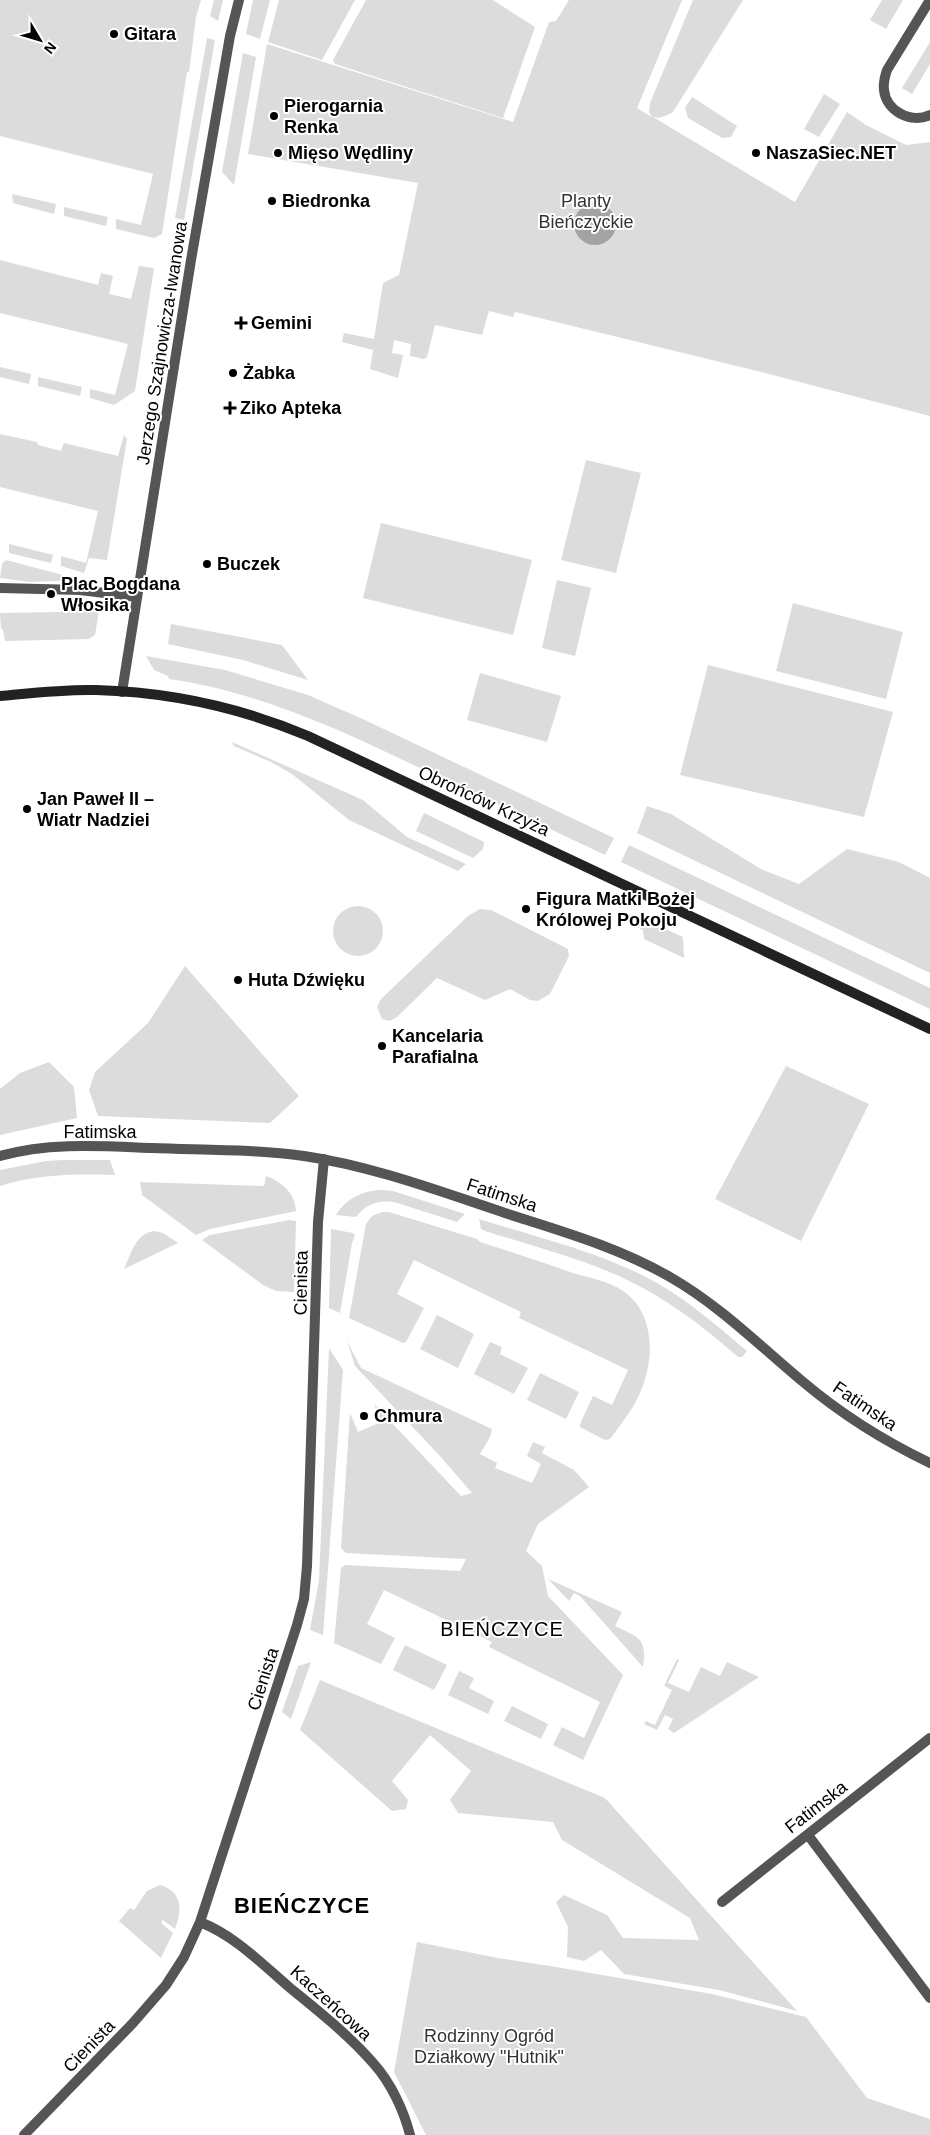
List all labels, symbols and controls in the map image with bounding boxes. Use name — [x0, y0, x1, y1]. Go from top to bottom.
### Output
north arrow — [15, 15, 65, 65]
place label: Gitara — [124, 24, 177, 44]
marker: Gitara — [108, 28, 120, 40]
text: N — [41, 39, 60, 57]
place label: Pierogarnia Renka — [284, 96, 384, 137]
marker: Pierogarnia Renka — [268, 110, 280, 122]
place label: Mięso Wędliny — [288, 143, 413, 163]
place label: NaszaSiec.NET — [766, 143, 896, 163]
marker: Mięso Wędliny — [272, 147, 284, 159]
marker: NaszaSiec.NET — [750, 147, 762, 159]
place label: Biedronka — [282, 191, 371, 211]
park label: Planty Bieńczyckie — [538, 191, 634, 232]
marker: Biedronka — [266, 195, 278, 207]
street label: Jerzego Szajnowicza-Iwanowa — [133, 219, 191, 466]
place label: Gemini — [251, 313, 312, 333]
marker: Gemini — [235, 317, 247, 329]
place label: Żabka — [243, 363, 296, 383]
marker: Żabka — [227, 367, 239, 379]
place label: Ziko Apteka — [240, 398, 342, 418]
marker: Ziko Apteka — [224, 402, 236, 414]
place label: Buczek — [217, 554, 281, 574]
marker: Buczek — [201, 558, 213, 570]
place label: Plac Bogdana Włosika — [61, 574, 181, 615]
marker: Plac Bogdana Włosika — [45, 588, 57, 600]
street label: Obrońców Krzyża — [415, 762, 553, 840]
place label: Jan Paweł II – Wiatr Nadziei — [37, 789, 154, 830]
marker: Jan Paweł II – Wiatr Nadziei — [21, 803, 33, 815]
place label: Figura Matki Bożej Królowej Pokoju — [536, 889, 695, 930]
marker: Figura Matki Bożej Królowej Pokoju — [520, 903, 532, 915]
place label: Huta Dźwięku — [248, 970, 365, 990]
marker: Huta Dźwięku — [232, 974, 244, 986]
place label: Kancelaria Parafialna — [392, 1026, 484, 1067]
marker: Kancelaria Parafialna — [376, 1040, 388, 1052]
street label: Fatimska — [63, 1122, 137, 1142]
street label: Fatimska — [464, 1174, 541, 1216]
street label: Cienista — [290, 1249, 312, 1316]
street label: Fatimska — [829, 1377, 902, 1435]
place label: Chmura — [374, 1406, 443, 1426]
marker: Chmura — [358, 1410, 370, 1422]
district label: BIEŃCZYCE — [440, 1618, 564, 1640]
street label: Cienista — [243, 1644, 283, 1713]
street label: Fatimska — [781, 1776, 852, 1837]
district label: BIEŃCZYCE — [234, 1893, 370, 1918]
street label: Kaczeńcowa — [286, 1961, 376, 2045]
street label: Cienista — [59, 2015, 119, 2076]
park label: Rodzinny Ogród Działkowy "Hutnik" — [414, 2026, 564, 2067]

